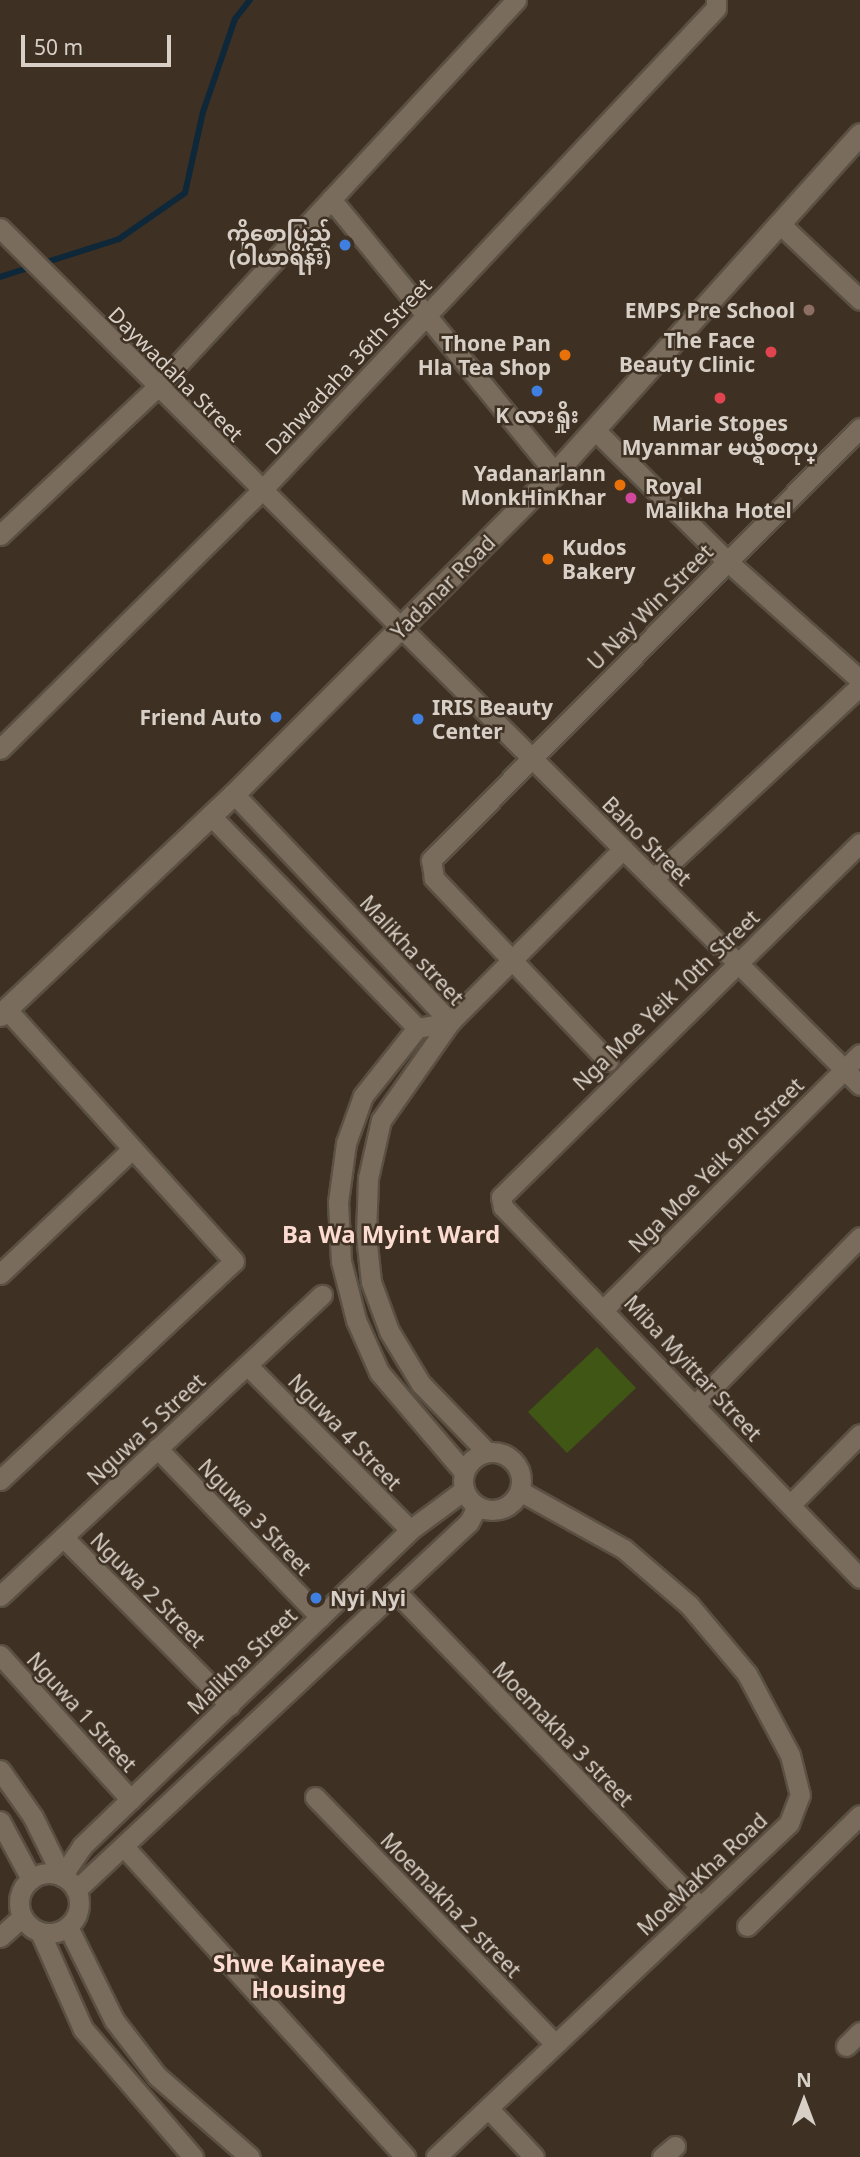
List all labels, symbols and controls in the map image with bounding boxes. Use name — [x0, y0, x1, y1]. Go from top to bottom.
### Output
scale bar — [24, 21, 175, 65]
text: 50 m — [34, 33, 83, 61]
place label: ကိုစောပြည့် (ဝါယာရိန်း) — [227, 220, 331, 270]
marker: ကိုစောပြည့် (ဝါယာရိန်း) — [337, 237, 353, 253]
street label: Dahwadaha 36th Street — [260, 273, 436, 459]
place label: EMPS Pre School — [625, 297, 795, 323]
street label: Daywadaha Street — [104, 302, 248, 446]
marker: EMPS Pre School — [801, 302, 817, 318]
place label: The Face Beauty Clinic — [619, 327, 755, 377]
place label: Thone Pan Hla Tea Shop — [418, 330, 551, 380]
marker: The Face Beauty Clinic — [761, 342, 781, 362]
marker: Thone Pan Hla Tea Shop — [557, 347, 573, 363]
marker: K လားရှိုး — [529, 383, 545, 399]
marker: Marie Stopes Myanmar မယ္ရီစတုပ္ — [710, 388, 730, 408]
place label: K လားရှိုး — [495, 402, 579, 428]
place label: Marie Stopes Myanmar မယ္ရီစတုပ္ — [622, 410, 818, 460]
place label: Yadanarlann MonkHinKhar — [461, 460, 606, 510]
place label: Royal Malikha Hotel — [645, 473, 792, 523]
marker: Yadanarlann MonkHinKhar — [612, 477, 628, 493]
marker: Royal Malikha Hotel — [623, 490, 639, 506]
street label: Yadanar Road — [386, 530, 500, 644]
place label: Kudos Bakery — [562, 534, 635, 584]
street label: U Nay Win Street — [582, 539, 718, 675]
marker: Kudos Bakery — [540, 551, 556, 567]
place label: IRIS Beauty Center — [432, 694, 553, 744]
place label: Friend Auto — [139, 704, 262, 730]
marker: Friend Auto — [268, 709, 284, 725]
marker: IRIS Beauty Center — [410, 711, 426, 727]
street label: Baho Street — [597, 791, 697, 891]
street label: Malikha street — [355, 890, 469, 1010]
street label: Nga Moe Yeik 10th Street — [568, 905, 764, 1095]
street label: Nga Moe Yeik 9th Street — [623, 1072, 809, 1258]
district label: Ba Wa Myint Ward — [282, 1220, 500, 1248]
street label: Miba Myittar Street — [619, 1290, 767, 1446]
street label: Nguwa 5 Street — [82, 1368, 210, 1490]
street label: Nguwa 4 Street — [283, 1369, 407, 1495]
street label: Nguwa 3 Street — [193, 1454, 317, 1580]
street label: Nguwa 2 Street — [85, 1527, 211, 1653]
place label: Nyi Nyi — [330, 1585, 406, 1611]
marker: Nyi Nyi — [308, 1590, 324, 1606]
street label: Malikha Street — [182, 1603, 302, 1719]
street label: Nguwa 1 Street — [22, 1647, 142, 1777]
street label: Moemakha 3 street — [488, 1657, 638, 1811]
street label: MoeMaKha Road — [632, 1807, 772, 1941]
street label: Moemakha 2 street — [376, 1828, 526, 1982]
district label: Shwe Kainayee Housing — [213, 1949, 385, 2003]
north arrow — [769, 2066, 839, 2136]
text: N — [796, 2067, 812, 2093]

